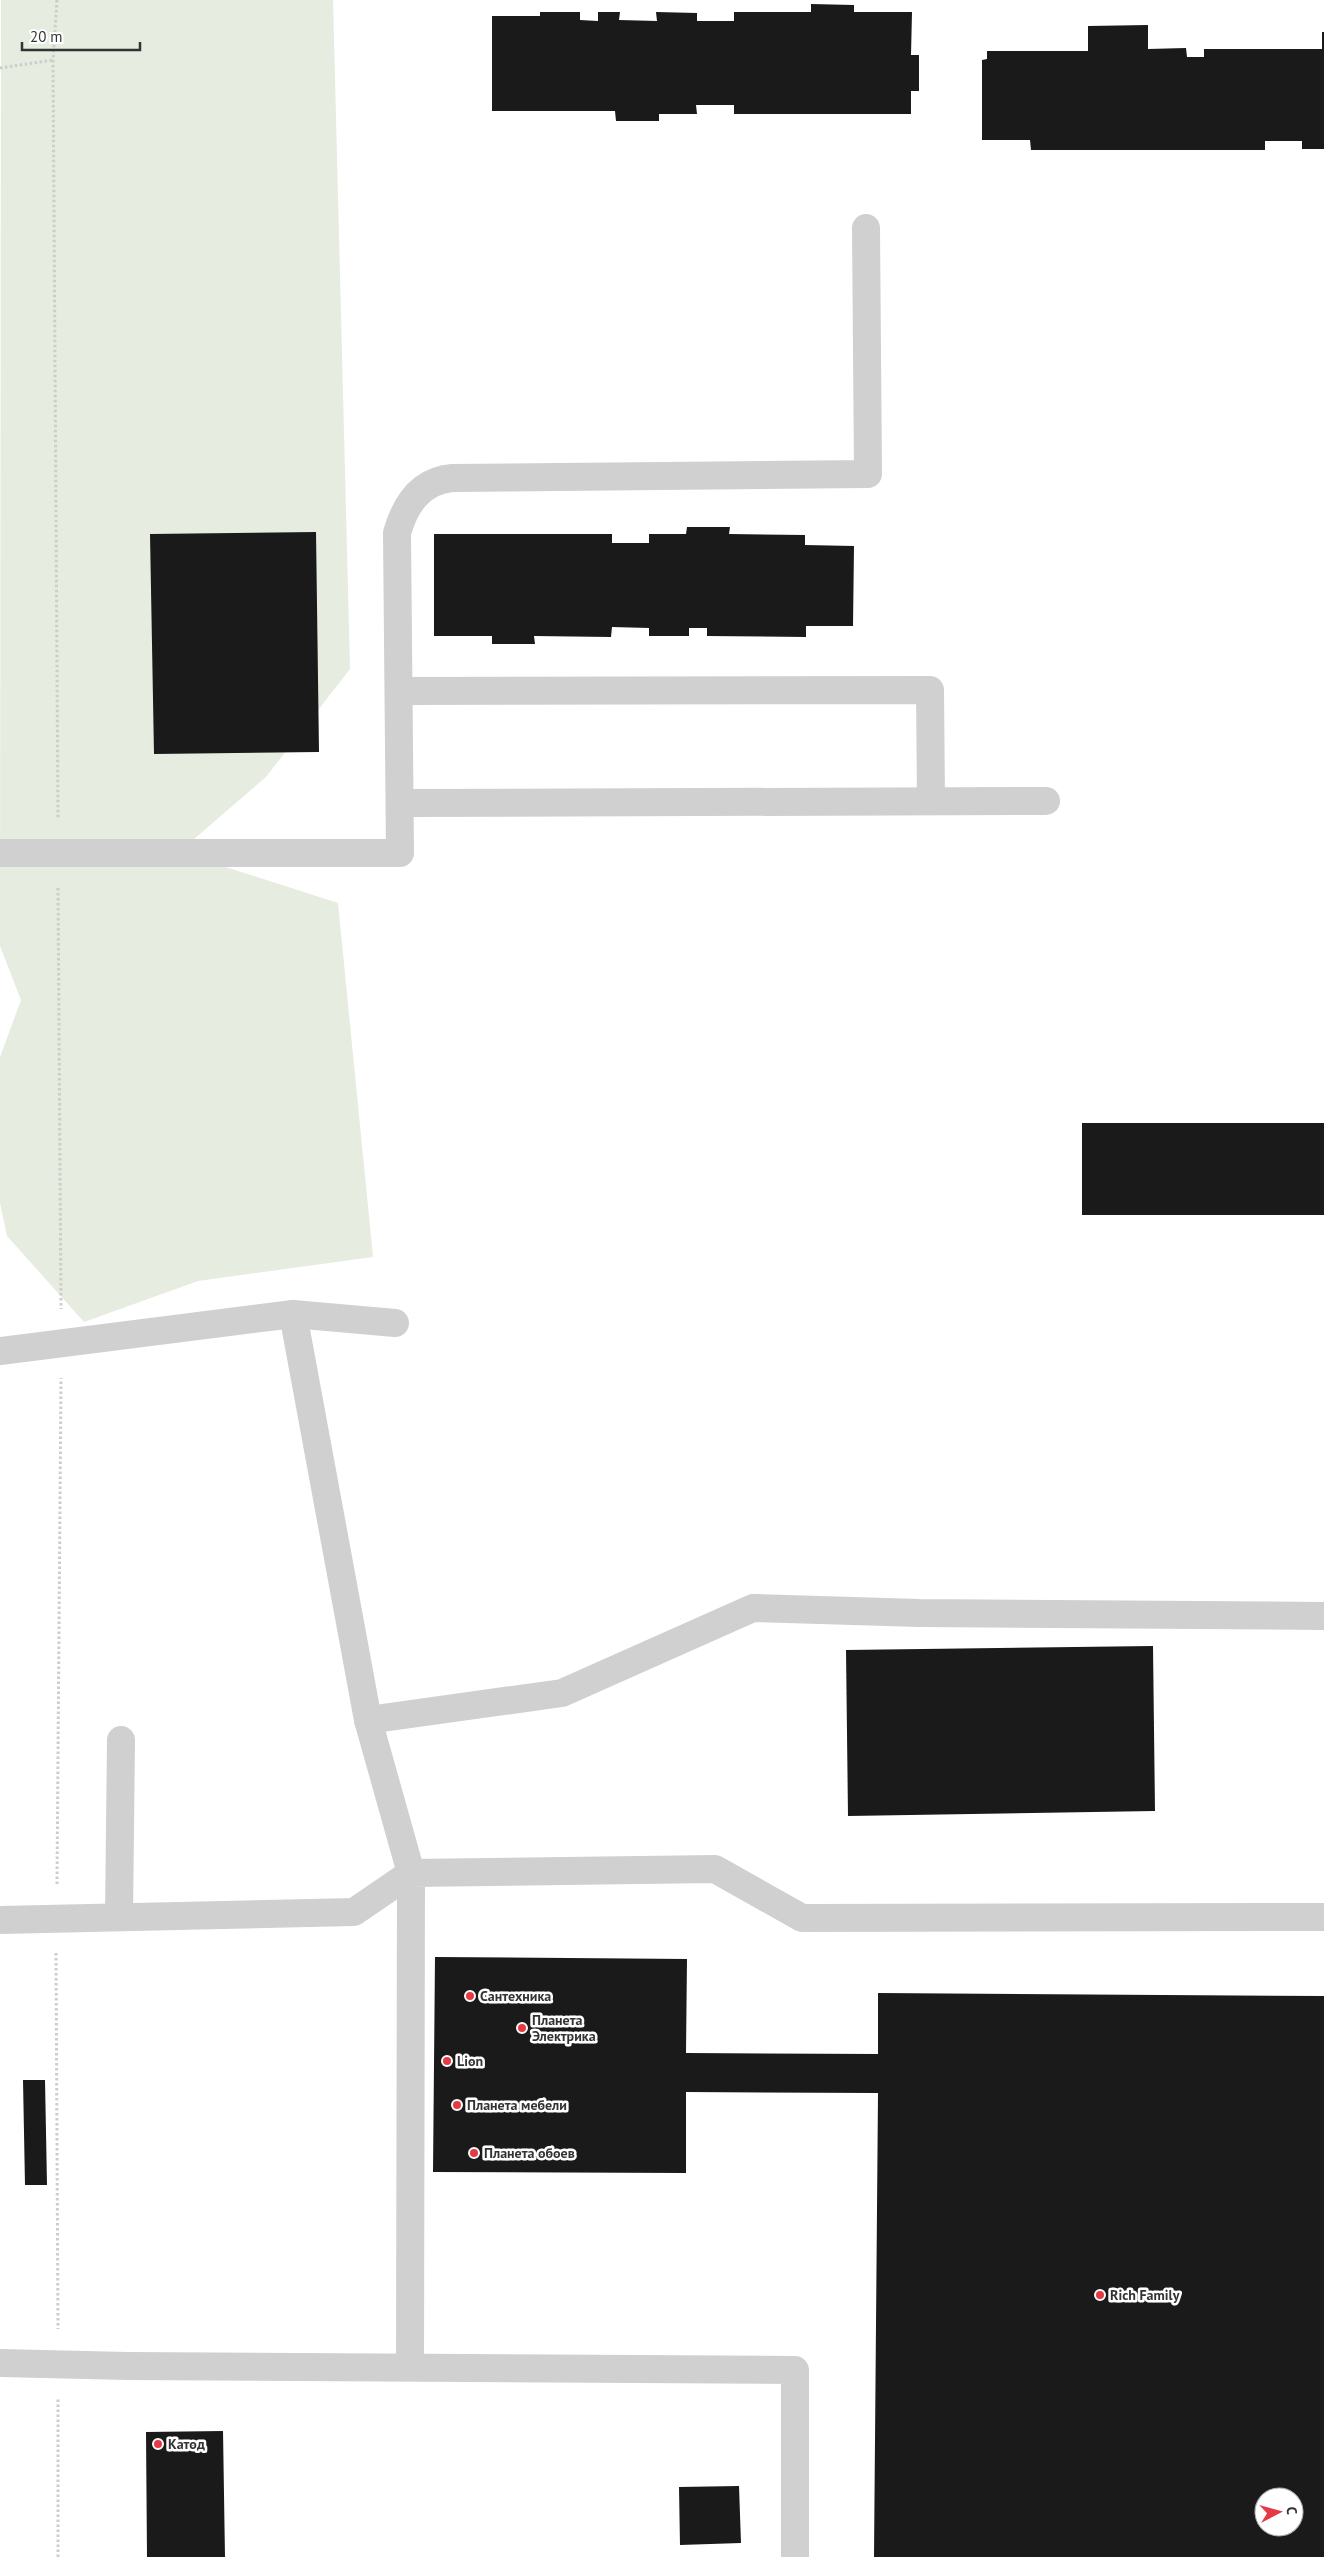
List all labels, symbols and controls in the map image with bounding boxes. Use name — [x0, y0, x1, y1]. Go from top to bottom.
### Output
scale bar — [22, 20, 140, 52]
text: 20 m — [30, 27, 63, 46]
place label: Сантехника — [480, 1987, 551, 2005]
marker: Сантехника — [464, 1990, 476, 2002]
place label: Планета Электрика — [532, 2011, 596, 2045]
marker: Планета Электрика — [516, 2022, 528, 2034]
place label: Lion — [457, 2052, 483, 2070]
marker: Lion — [441, 2055, 453, 2067]
place label: Планета мебели — [467, 2096, 567, 2114]
marker: Планета мебели — [451, 2099, 463, 2111]
place label: Планета обоев — [484, 2144, 575, 2162]
marker: Планета обоев — [468, 2147, 480, 2159]
place label: Rich Family — [1110, 2286, 1180, 2304]
marker: Rich Family — [1094, 2289, 1106, 2301]
place label: Катод — [168, 2435, 205, 2453]
marker: Катод — [152, 2438, 164, 2450]
north arrow — [1254, 2487, 1304, 2537]
text: С — [1283, 2506, 1301, 2516]

